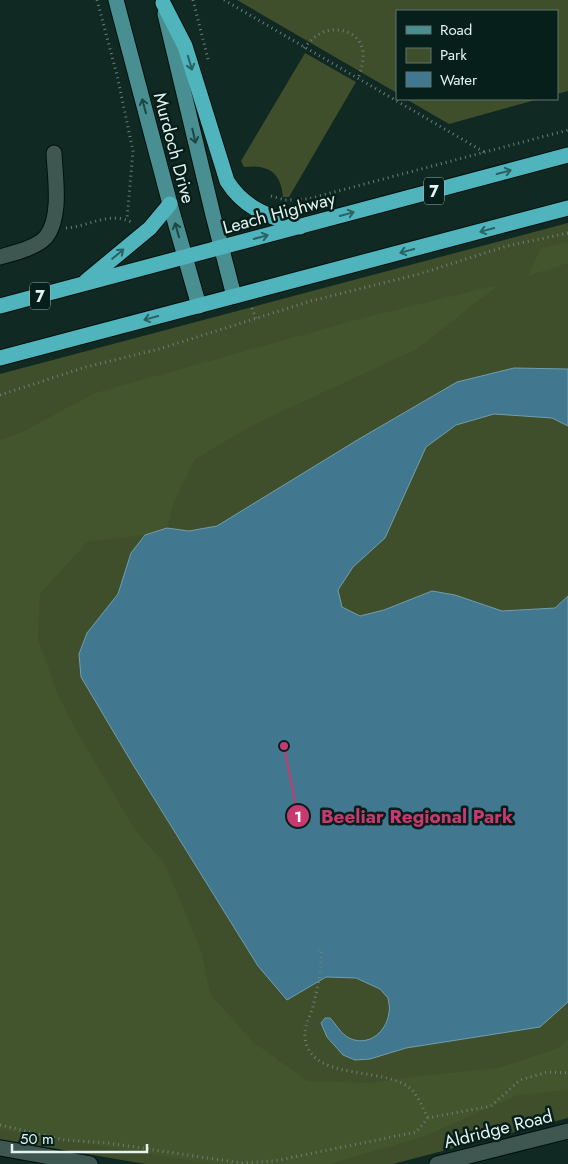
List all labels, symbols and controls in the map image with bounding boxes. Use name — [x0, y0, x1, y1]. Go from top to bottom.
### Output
legend — [396, 10, 558, 100]
text: Road — [440, 19, 472, 41]
text: Park — [440, 44, 467, 66]
one-way arrow — [186, 55, 195, 70]
text: Water — [440, 69, 478, 91]
street label: Murdoch Drive — [147, 90, 201, 206]
one-way arrow — [138, 98, 148, 114]
one-way arrow — [190, 127, 199, 143]
one-way arrow — [496, 167, 512, 176]
road number: 7 — [424, 178, 444, 205]
street label: Leach Highway — [220, 185, 338, 240]
one-way arrow — [339, 209, 355, 218]
one-way arrow — [172, 223, 182, 239]
one-way arrow — [480, 225, 496, 235]
one-way arrow — [252, 232, 268, 241]
one-way arrow — [400, 247, 416, 256]
one-way arrow — [112, 248, 125, 259]
road number: 7 — [30, 282, 50, 310]
one-way arrow — [144, 314, 160, 323]
callout: Beeliar Regional Park — [286, 799, 523, 833]
text: Beeliar Regional Park — [321, 803, 513, 830]
text: 1 — [294, 806, 302, 828]
street label: Aldridge Road — [441, 1103, 555, 1155]
scale bar — [12, 1122, 148, 1154]
text: 50 m — [20, 1128, 54, 1150]

